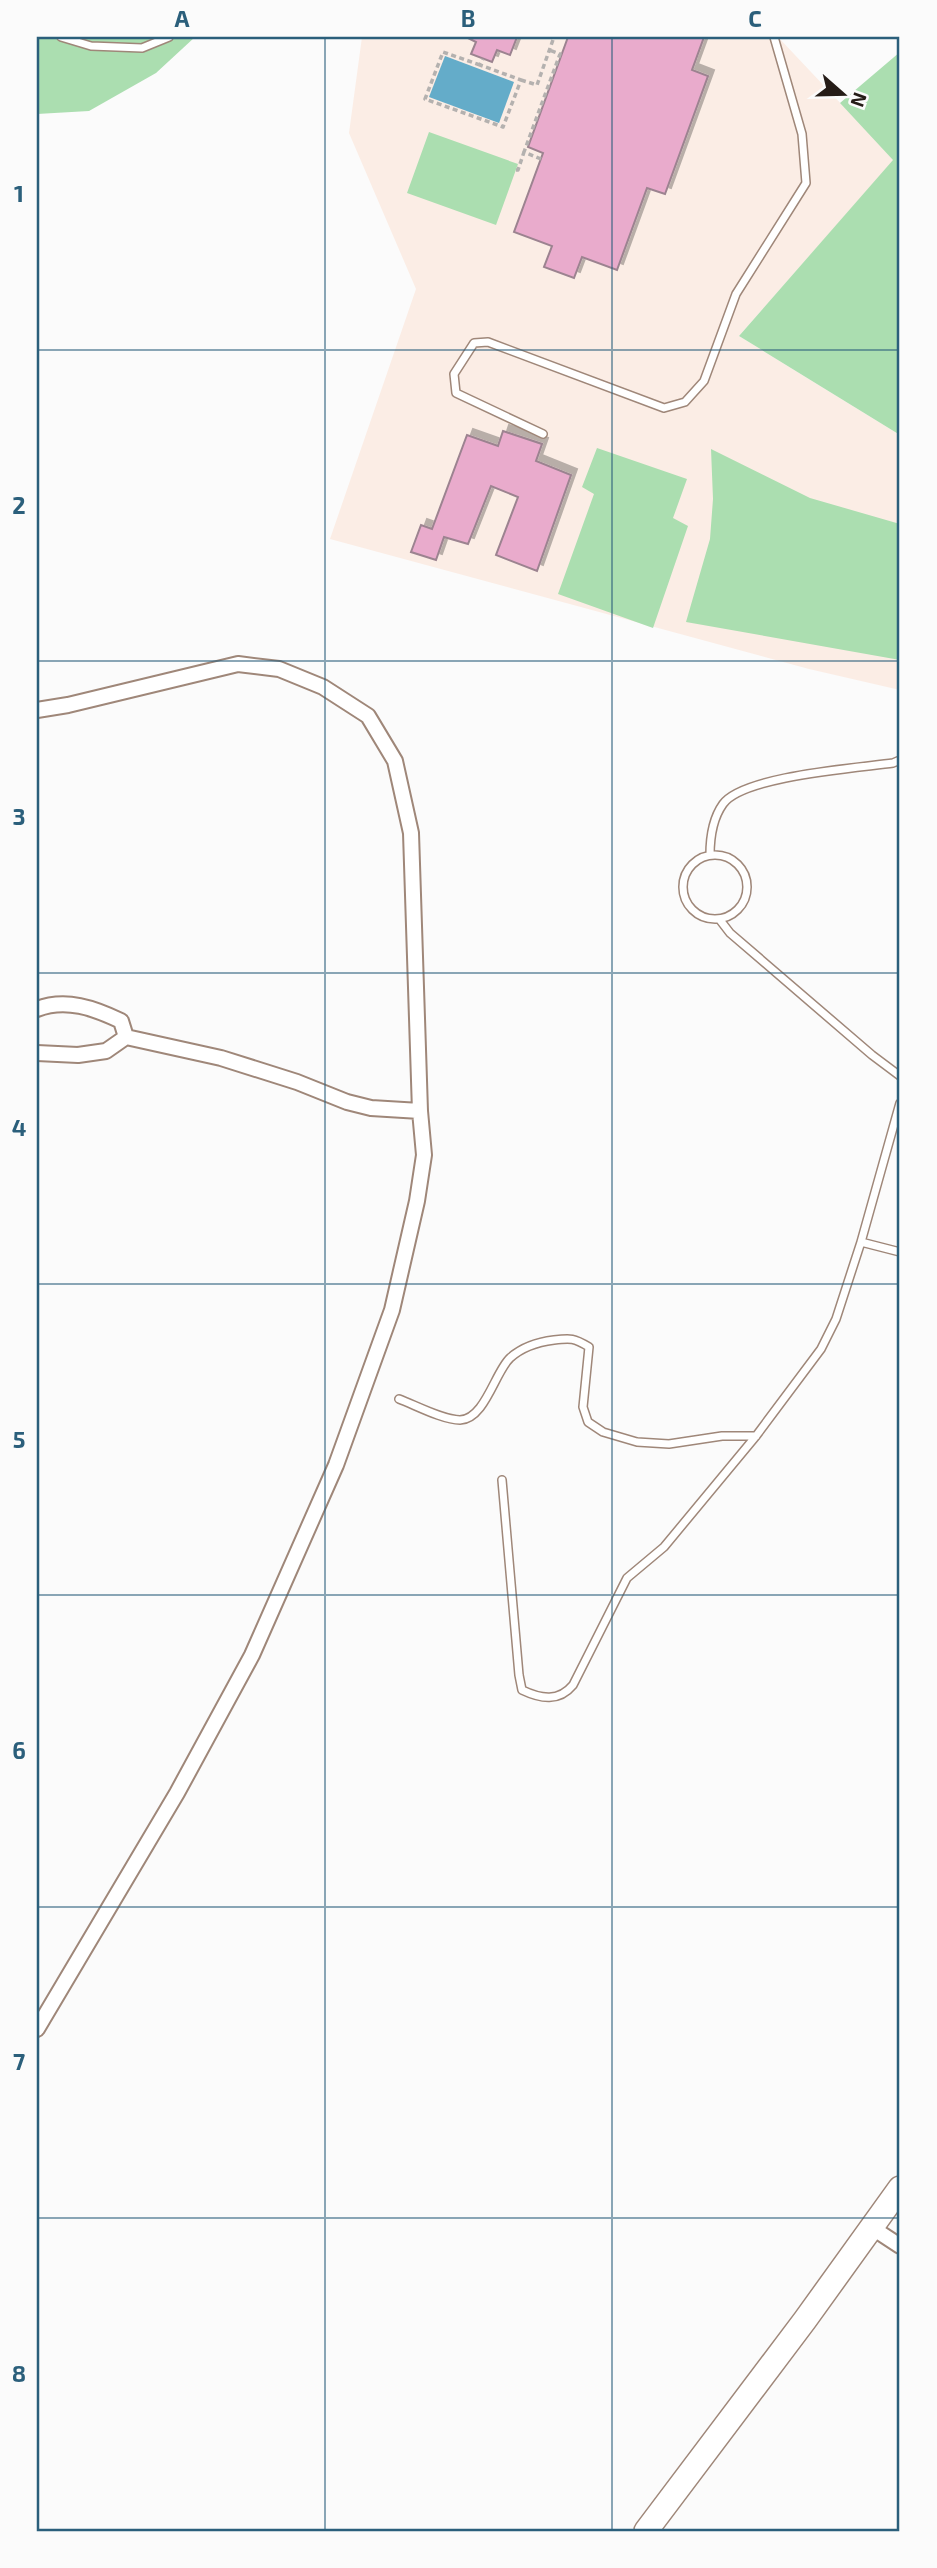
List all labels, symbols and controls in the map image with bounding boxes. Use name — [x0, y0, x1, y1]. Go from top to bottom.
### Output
text: A — [174, 4, 190, 32]
text: B — [461, 4, 475, 32]
text: C — [748, 4, 762, 32]
north arrow — [808, 60, 878, 130]
text: N — [846, 90, 873, 110]
text: 1 — [14, 179, 24, 207]
text: 2 — [12, 491, 26, 519]
text: 3 — [12, 802, 26, 830]
text: 4 — [12, 1113, 26, 1141]
text: 5 — [13, 1425, 25, 1453]
text: 6 — [12, 1736, 26, 1764]
text: 7 — [13, 2047, 25, 2075]
text: 8 — [12, 2359, 26, 2387]

